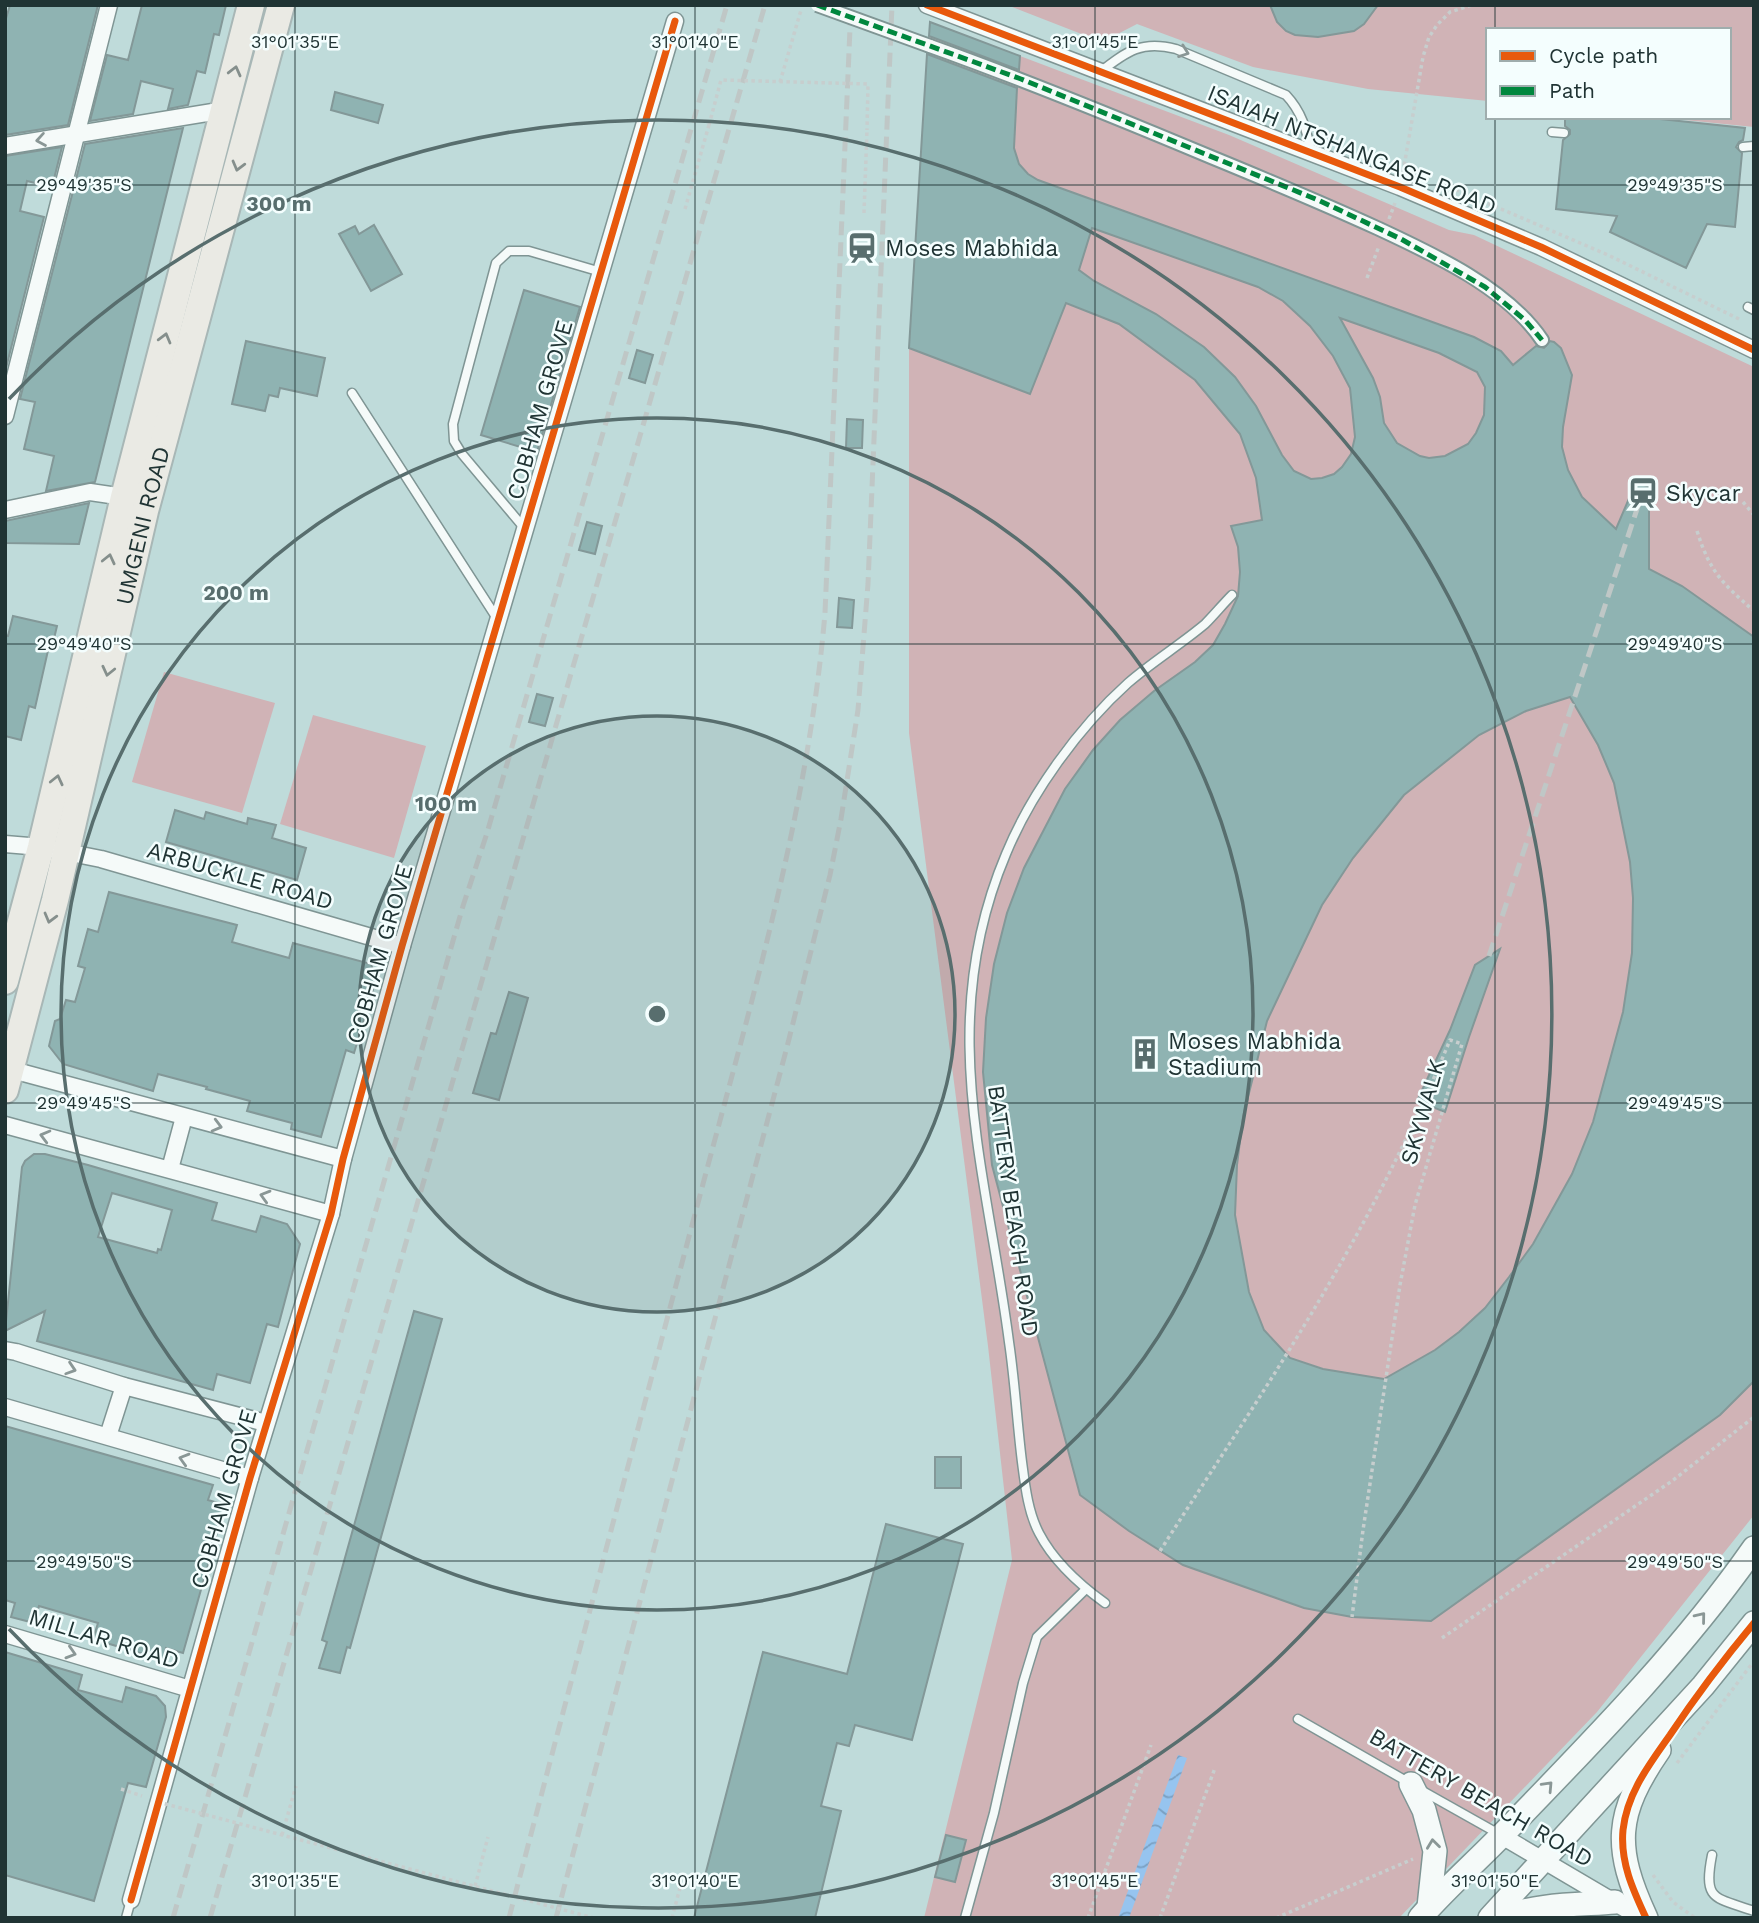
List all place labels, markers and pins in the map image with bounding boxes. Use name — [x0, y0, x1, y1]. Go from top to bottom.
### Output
station icon: Moses Mabhida — [845, 231, 879, 265]
place label: Moses Mabhida — [885, 235, 1058, 262]
station icon: Skycar — [1626, 476, 1660, 510]
place label: Skycar — [1666, 480, 1741, 507]
centre of rings — [645, 1002, 669, 1026]
place label: Moses Mabhida Stadium — [1168, 1028, 1341, 1081]
building icon: Moses Mabhida Stadium — [1128, 1037, 1162, 1071]

